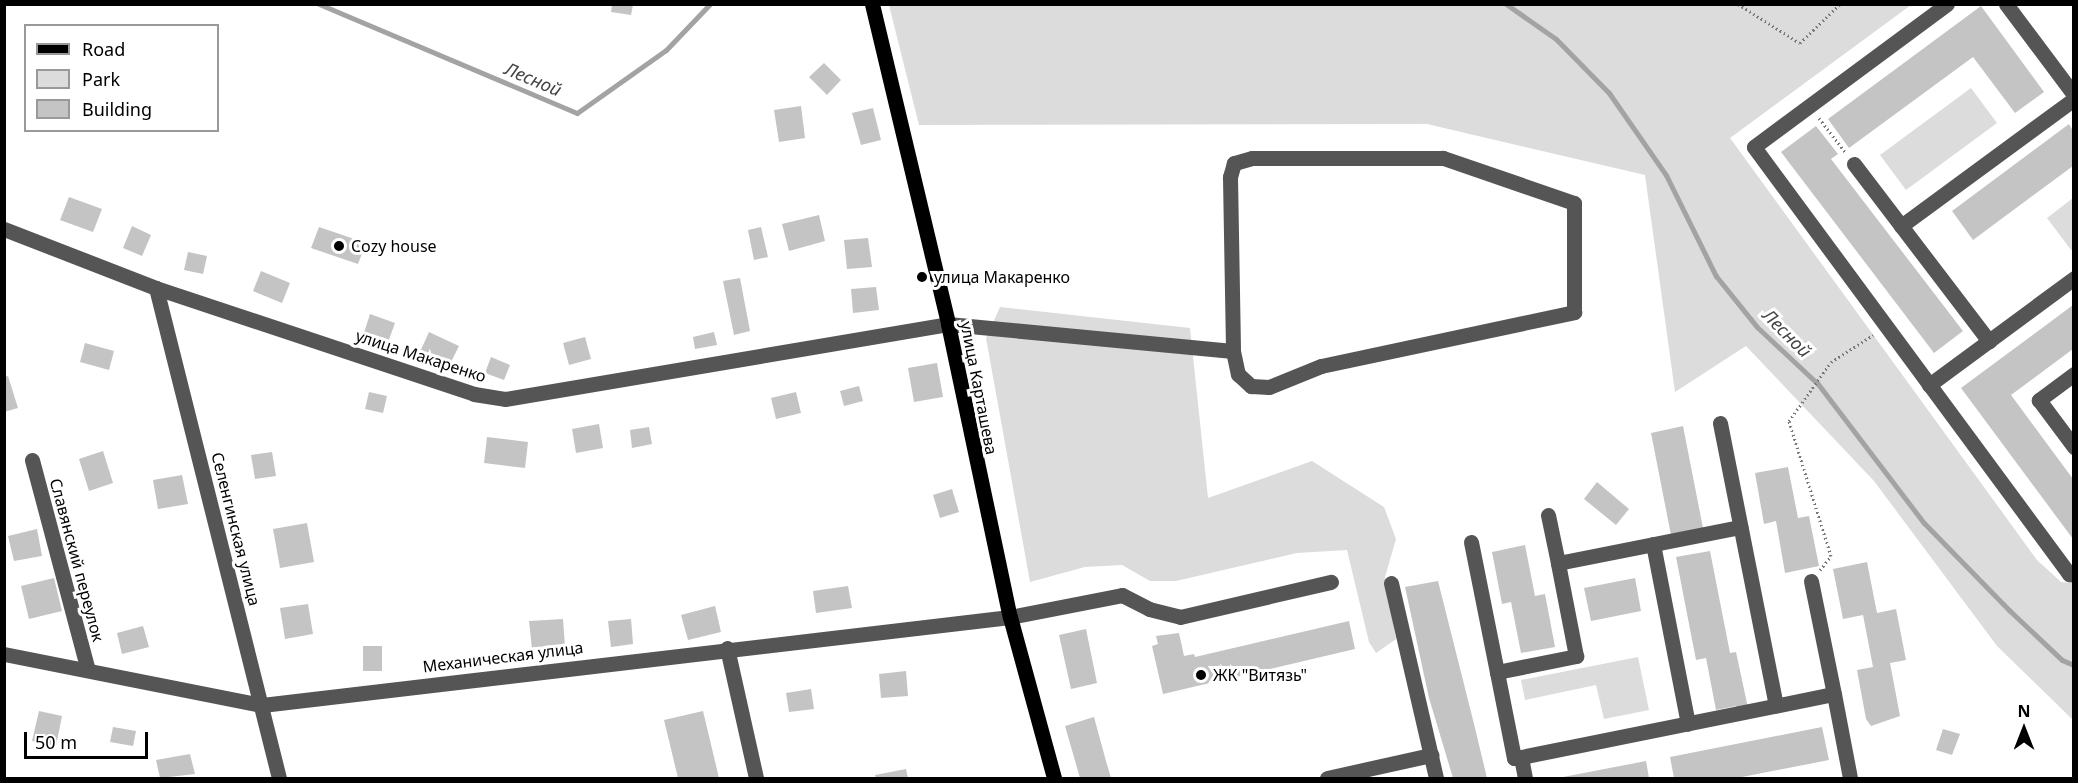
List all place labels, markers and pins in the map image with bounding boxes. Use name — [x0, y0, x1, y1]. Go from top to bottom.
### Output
place label: Cozy house — [351, 236, 437, 256]
marker: Cozy house — [332, 239, 346, 253]
place label: улица Макаренко — [934, 267, 1070, 287]
marker: улица Макаренко — [915, 270, 929, 284]
place label: ЖК "Витязь" — [1213, 665, 1307, 685]
marker: ЖК "Витязь" — [1194, 668, 1208, 682]

